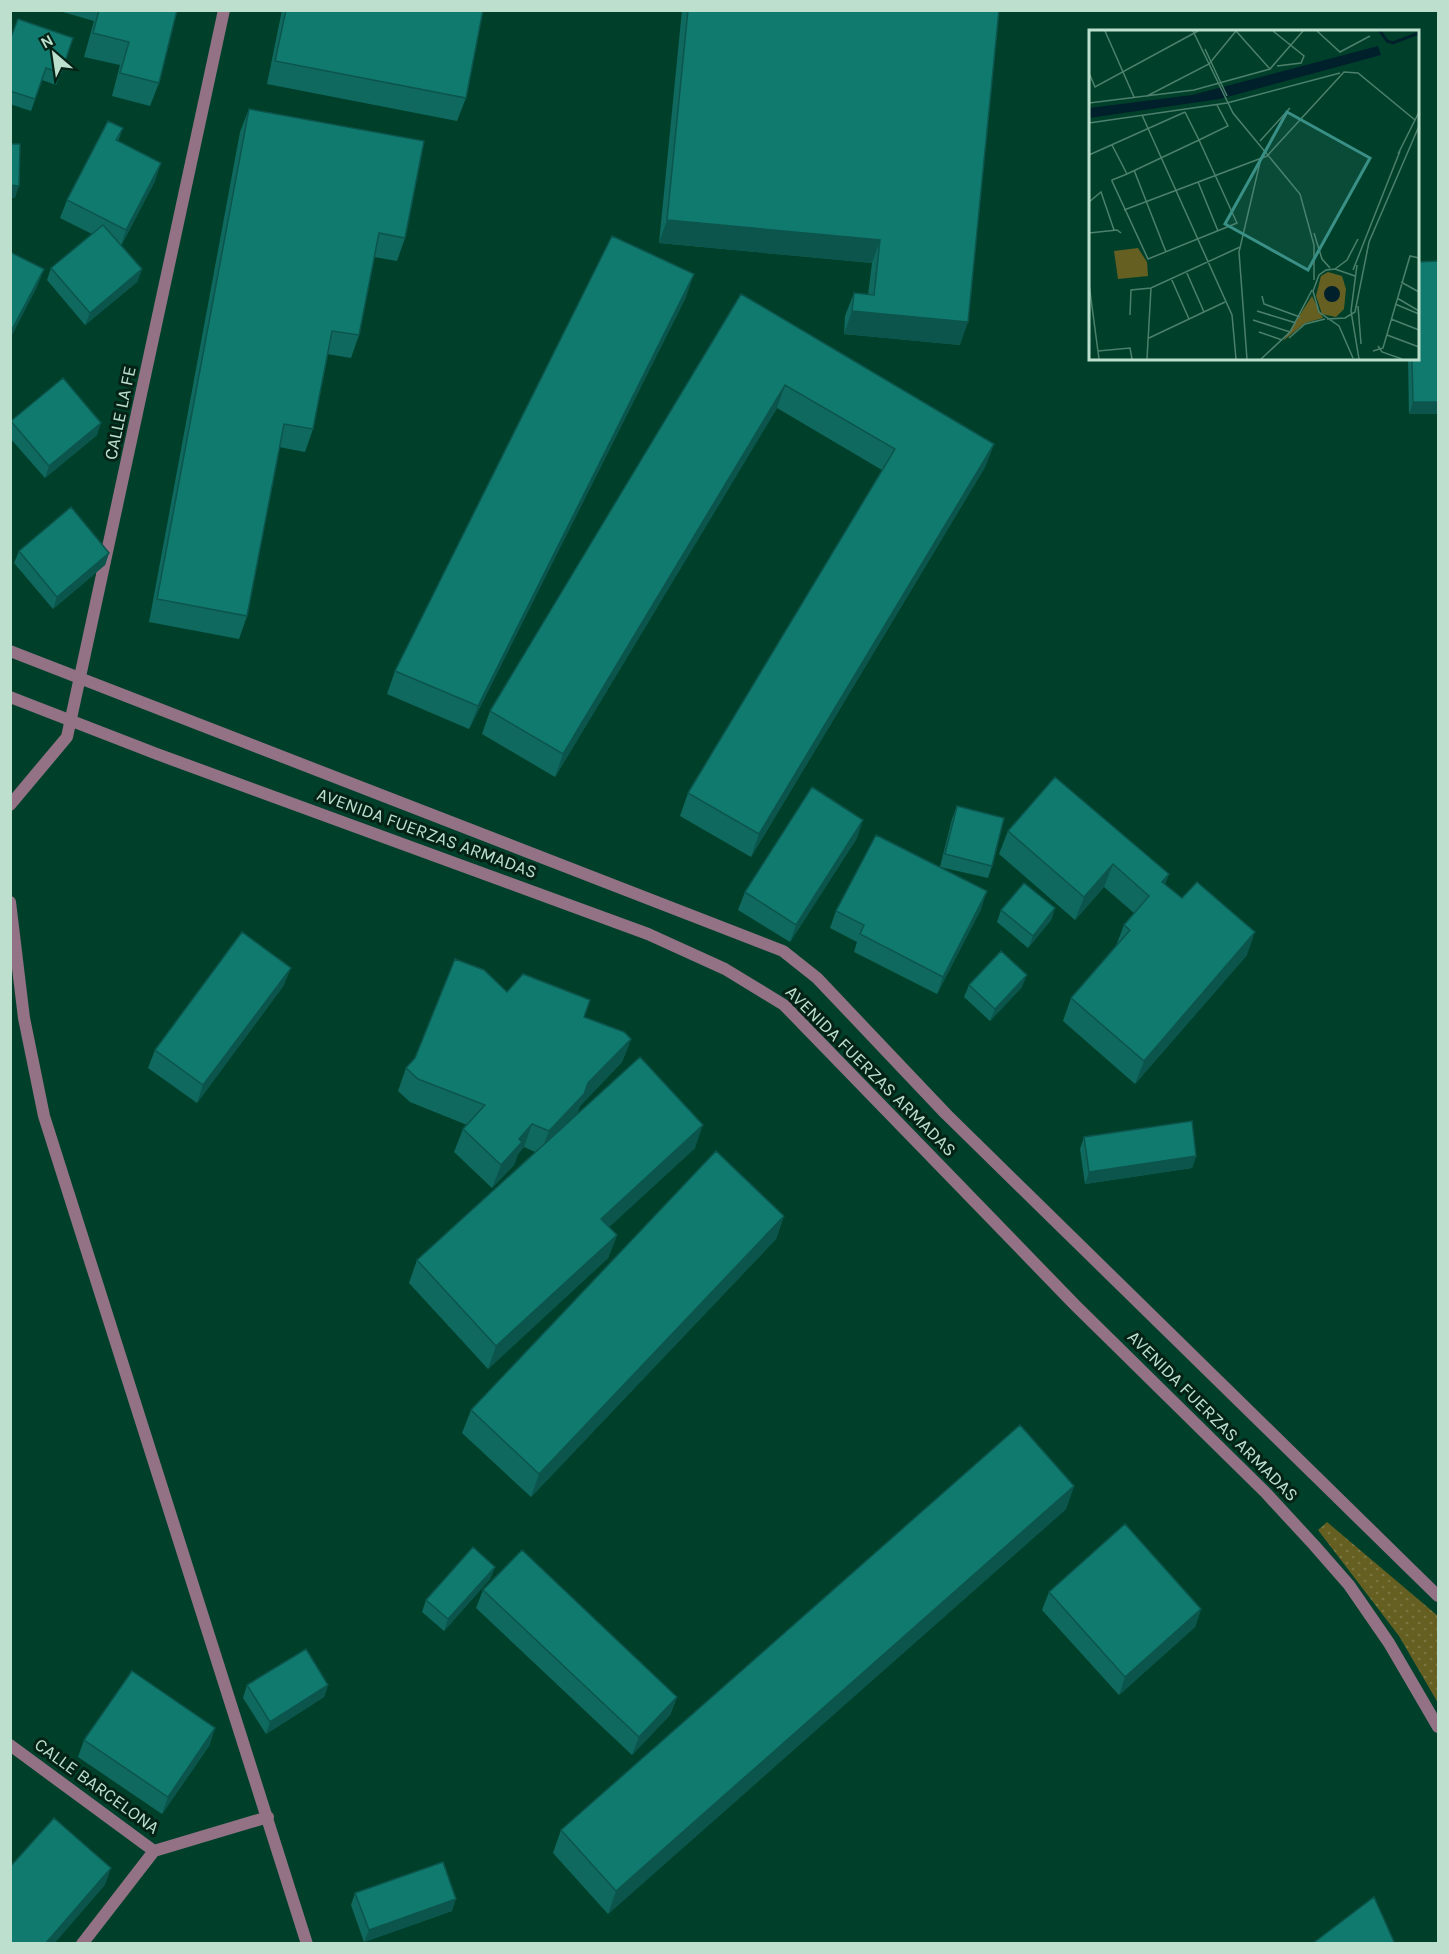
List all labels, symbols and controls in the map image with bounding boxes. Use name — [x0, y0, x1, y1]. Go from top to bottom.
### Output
north arrow — [24, 24, 84, 84]
text: N — [37, 30, 57, 52]
inset map — [1089, 30, 1419, 360]
street label: CALLE LA FE — [99, 364, 141, 462]
street label: AVENIDA FUERZAS ARMADAS — [314, 783, 540, 883]
street label: AVENIDA FUERZAS ARMADAS — [781, 981, 961, 1161]
street label: AVENIDA FUERZAS ARMADAS — [1123, 1326, 1303, 1506]
street label: CALLE BARCELONA — [30, 1733, 164, 1839]

